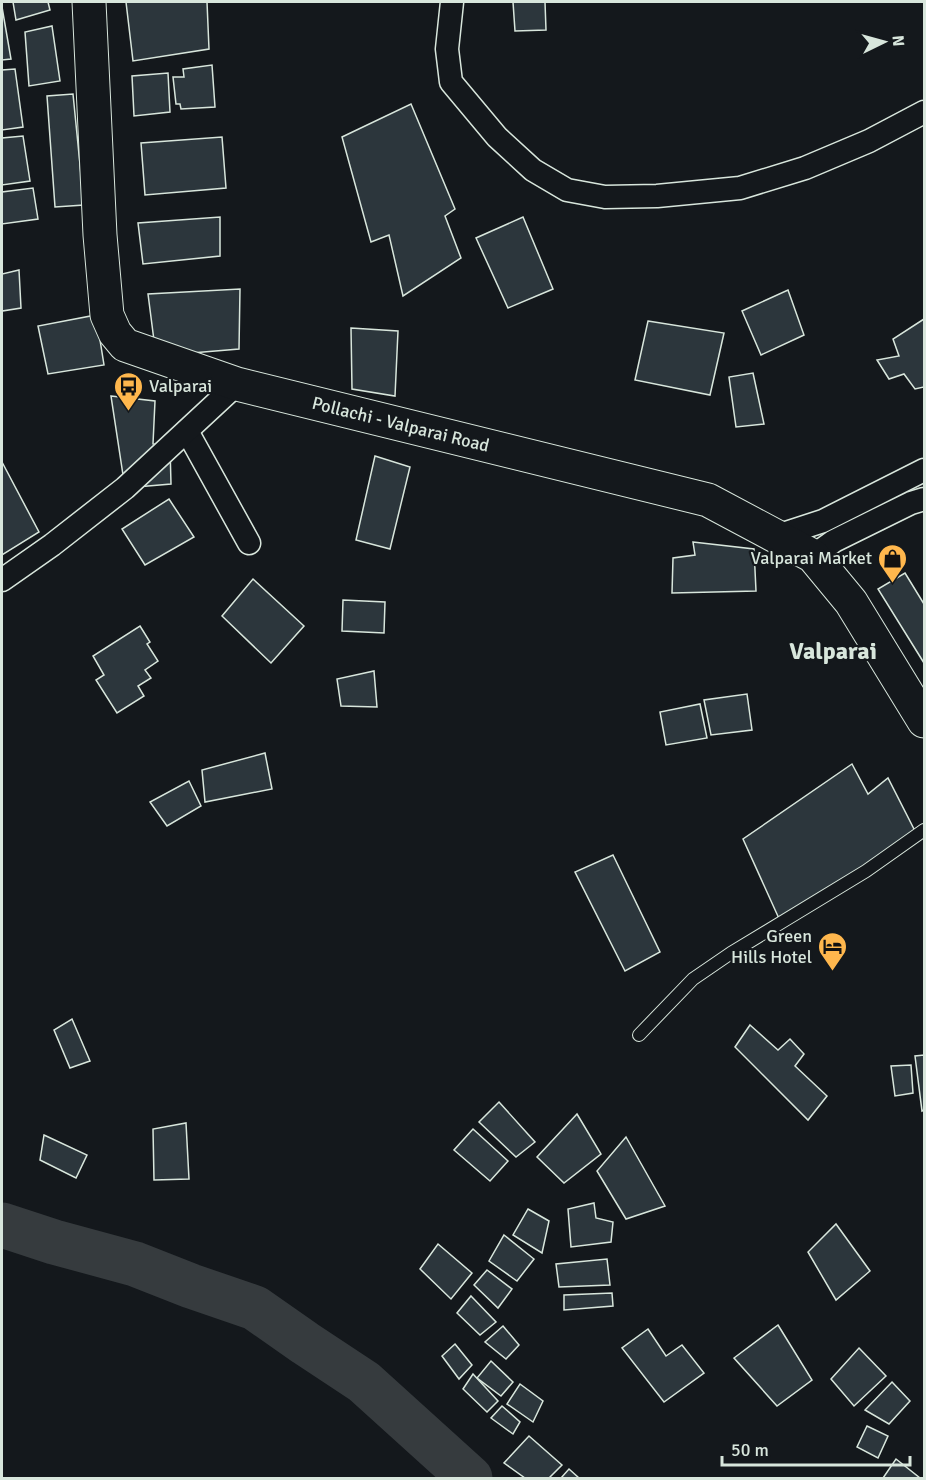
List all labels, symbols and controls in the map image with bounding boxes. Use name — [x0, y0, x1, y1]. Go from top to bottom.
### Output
north arrow — [854, 12, 914, 72]
text: N — [887, 34, 908, 47]
bus stop icon: Valparai — [112, 370, 144, 412]
place label: Valparai — [149, 375, 212, 397]
street label: Pollachi - Valparai Road — [310, 392, 492, 457]
shop icon: Valparai Market — [877, 542, 909, 584]
place label: Valparai Market — [751, 547, 872, 569]
district label: Valparai — [789, 636, 877, 666]
place label: Green Hills Hotel — [731, 925, 812, 968]
hotel icon: Green Hills Hotel — [817, 930, 849, 972]
scale bar — [722, 1429, 910, 1467]
text: 50 m — [731, 1439, 769, 1461]

